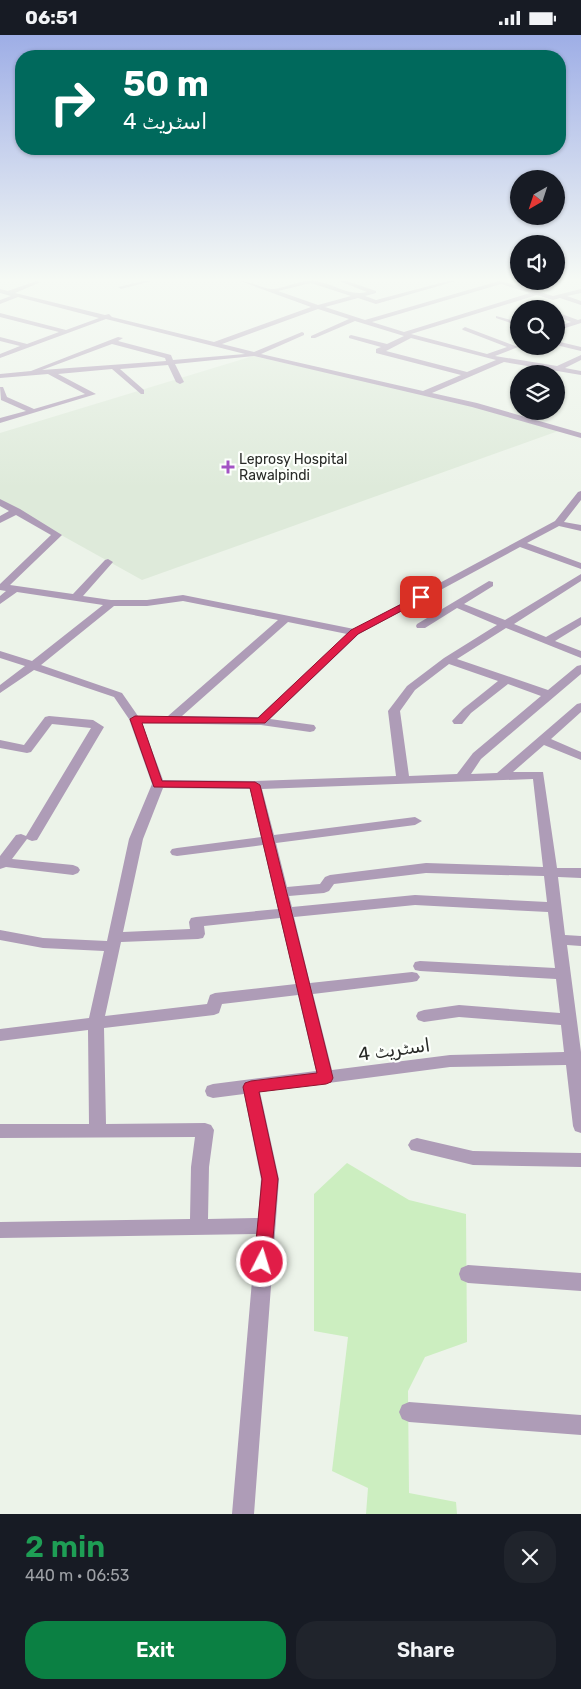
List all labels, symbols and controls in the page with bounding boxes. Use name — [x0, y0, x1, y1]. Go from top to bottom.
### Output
text: 06:51 — [25, 6, 77, 29]
text: 50 m — [123, 63, 209, 105]
icon: right — [40, 70, 105, 135]
text: اسٹریٹ 4 — [123, 108, 207, 135]
north arrow — [510, 170, 565, 225]
map controls — [510, 170, 565, 420]
button: sound — [510, 235, 565, 290]
button: search — [510, 300, 565, 355]
button: layers — [510, 365, 565, 420]
place label: Leprosy Hospital Rawalpindi — [239, 451, 347, 484]
marker: Leprosy Hospital Rawalpindi — [221, 460, 235, 474]
pin — [400, 576, 442, 618]
icon: arrive — [407, 583, 435, 611]
street label: اسٹریٹ 4 — [356, 1033, 432, 1066]
position arrow — [235, 1235, 287, 1287]
text: 2 min — [25, 1529, 105, 1565]
button: close — [504, 1531, 556, 1583]
text: 440 m · 06:53 — [25, 1566, 129, 1585]
button: Exit — [25, 1621, 286, 1679]
button: Share — [296, 1621, 556, 1679]

